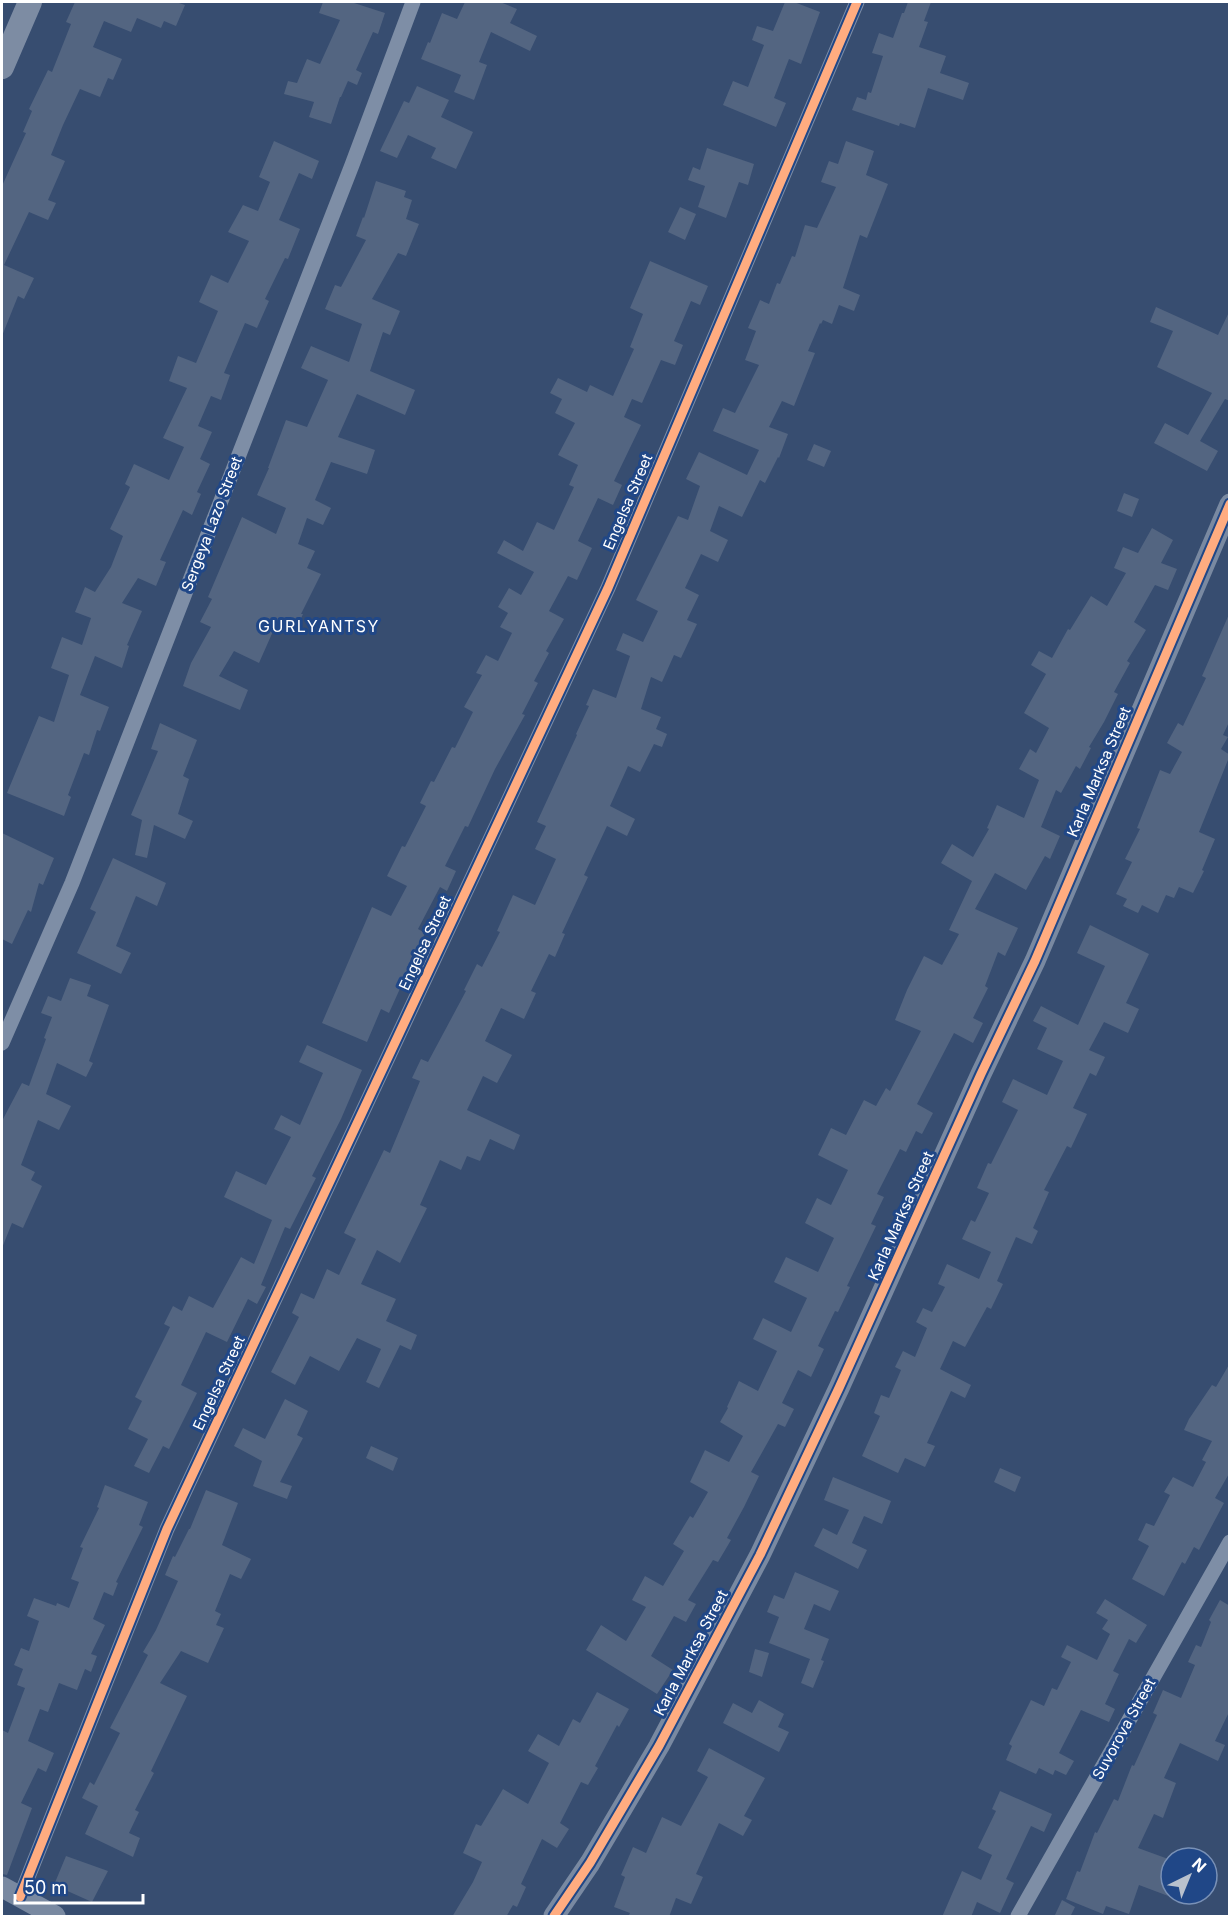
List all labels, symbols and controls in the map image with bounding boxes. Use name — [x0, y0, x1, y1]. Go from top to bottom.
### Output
street label: Engelsa Street — [599, 451, 656, 553]
street label: Sergeya Lazo Street — [177, 454, 246, 594]
district label: GURLYANTSY — [258, 616, 380, 636]
street label: Karla Marksa Street — [1063, 704, 1135, 840]
street label: Engelsa Street — [394, 892, 455, 993]
street label: Karla Marksa Street — [863, 1148, 938, 1283]
street label: Engelsa Street — [188, 1332, 249, 1433]
street label: Karla Marksa Street — [649, 1587, 732, 1719]
street label: Suvorova Street — [1088, 1675, 1159, 1783]
north arrow — [1159, 1846, 1219, 1906]
text: N — [1188, 1854, 1211, 1877]
scale bar — [15, 1867, 142, 1905]
text: 50 m — [24, 1877, 67, 1898]

